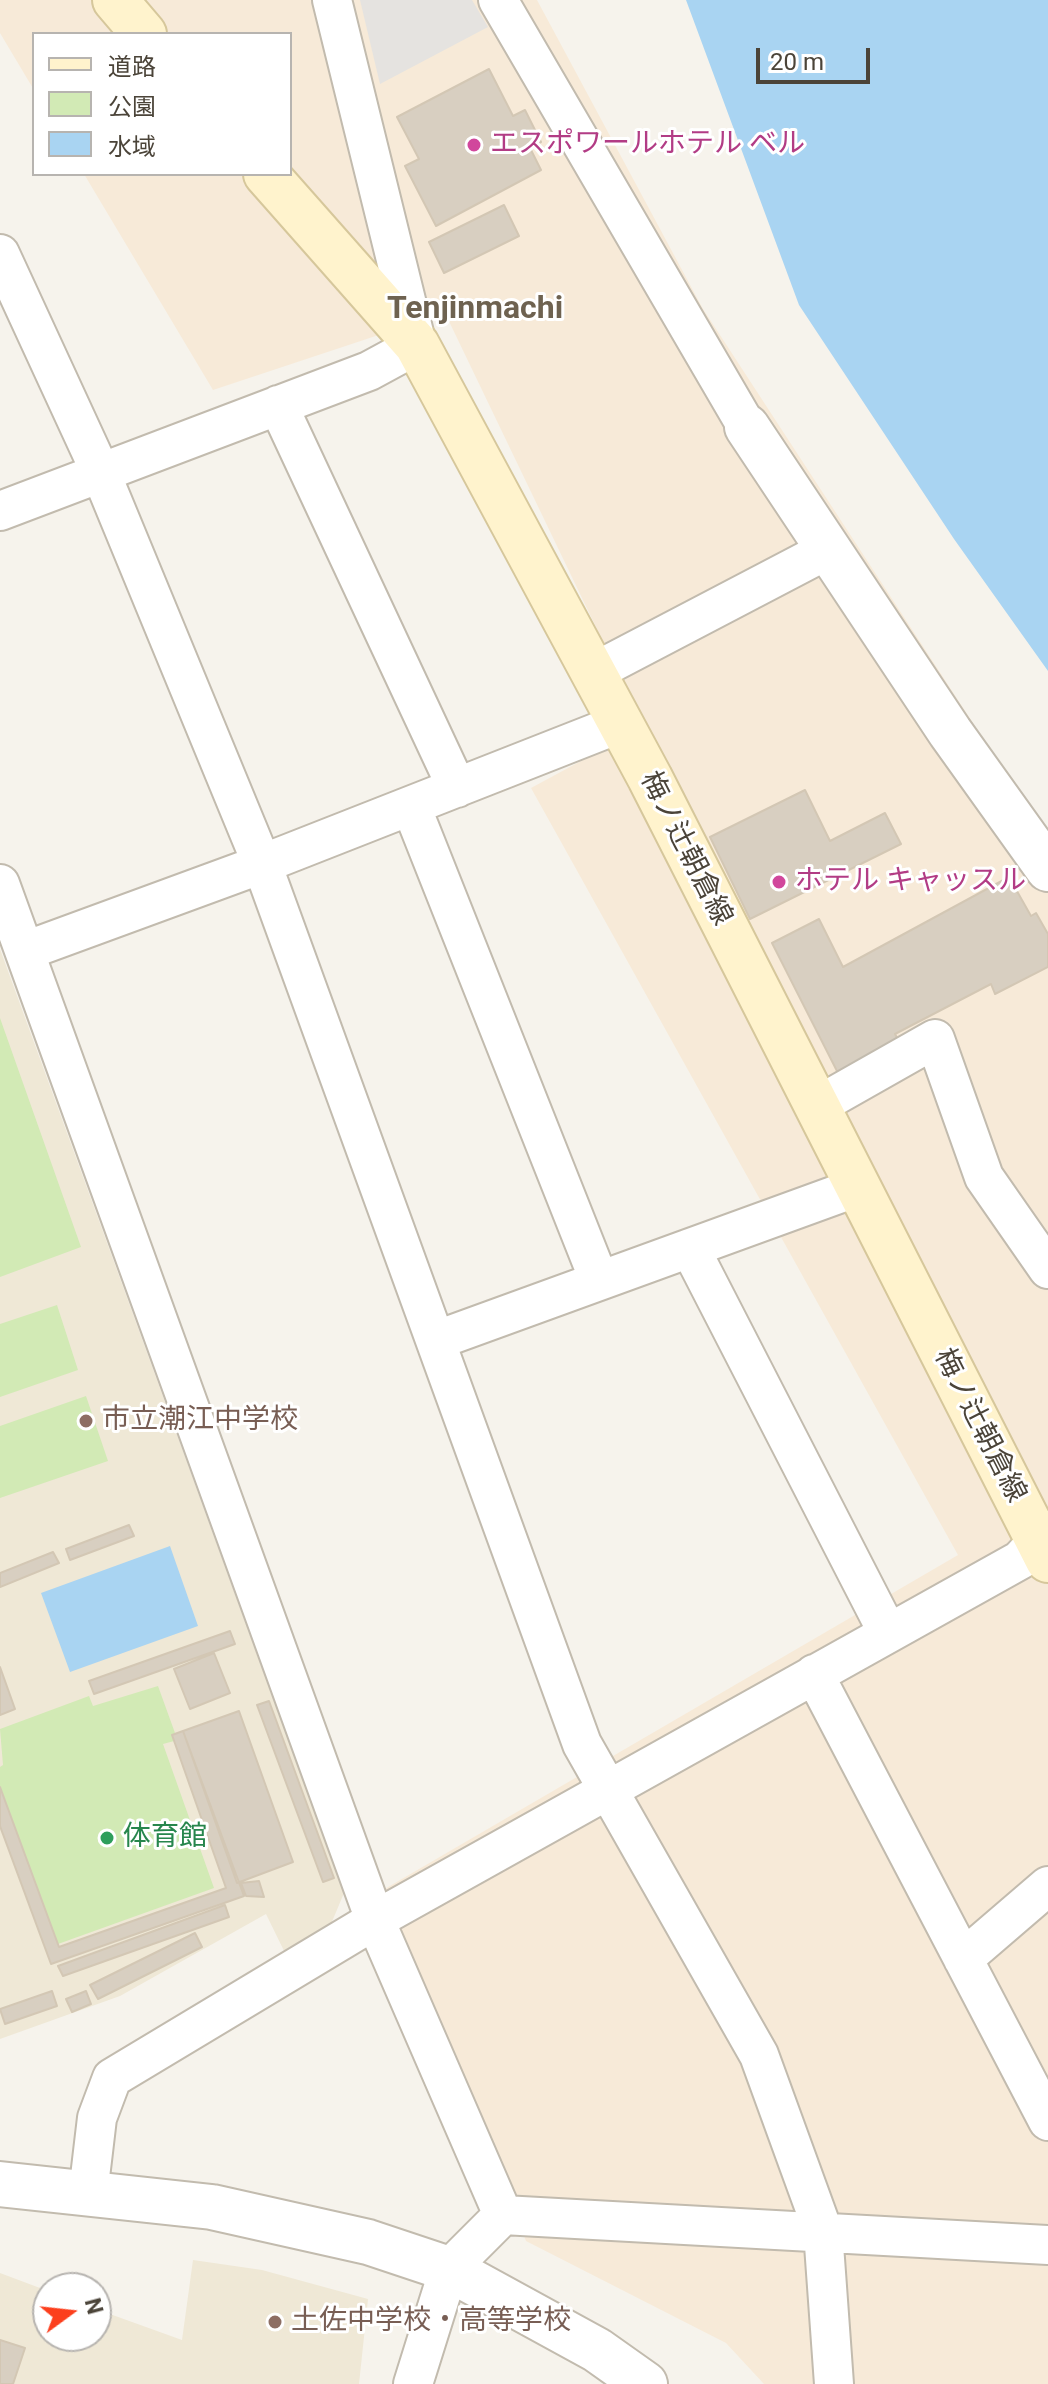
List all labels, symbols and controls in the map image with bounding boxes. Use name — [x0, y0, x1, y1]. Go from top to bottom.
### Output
legend — [32, 32, 292, 176]
scale bar — [760, 32, 874, 82]
text: 20 m — [770, 48, 824, 76]
text: 道路 — [108, 53, 156, 81]
text: 公園 — [108, 93, 156, 121]
place label: エスポワールホテル ベル — [490, 128, 805, 162]
text: 水域 — [108, 133, 156, 161]
marker: エスポワールホテル ベル — [465, 136, 483, 154]
district label: Tenjinmachi — [387, 291, 563, 329]
street label: 梅ノ辻朝倉線 — [632, 767, 738, 931]
place label: ホテル キャッスル — [795, 865, 1026, 899]
marker: ホテル キャッスル — [770, 873, 788, 891]
street label: 梅ノ辻朝倉線 — [926, 1344, 1032, 1508]
place label: 市立潮江中学校 — [102, 1404, 298, 1438]
marker: 市立潮江中学校 — [77, 1412, 95, 1430]
place label: 体育館 — [123, 1821, 207, 1855]
marker: 体育館 — [98, 1829, 116, 1847]
north arrow — [32, 2272, 112, 2352]
text: N — [80, 2295, 108, 2317]
place label: 土佐中学校・高等学校 — [291, 2305, 571, 2339]
marker: 土佐中学校・高等学校 — [266, 2313, 284, 2331]

